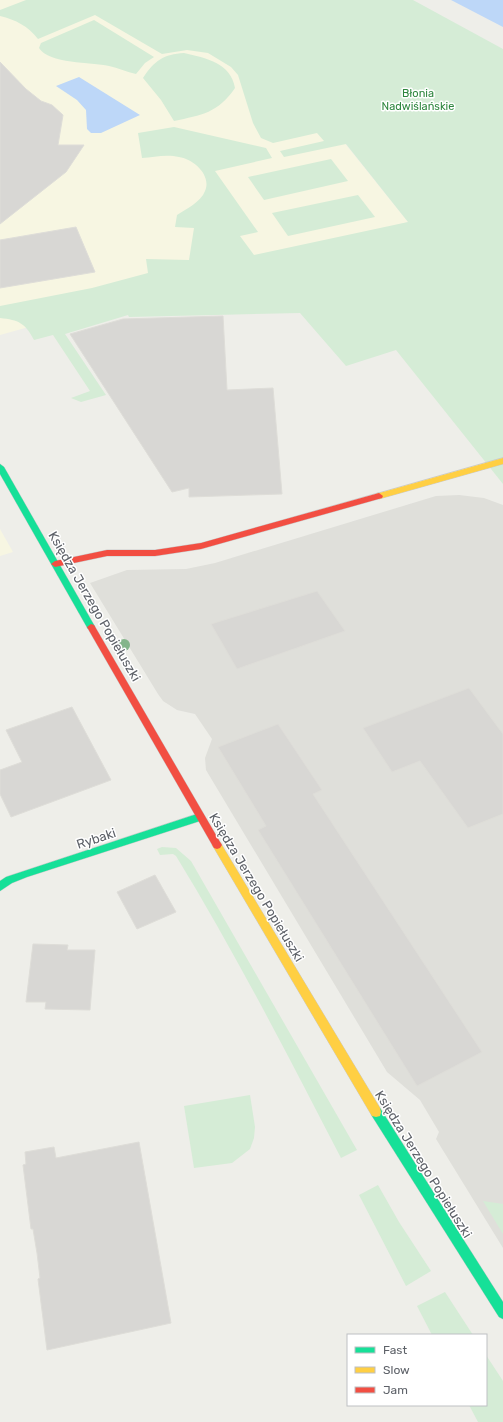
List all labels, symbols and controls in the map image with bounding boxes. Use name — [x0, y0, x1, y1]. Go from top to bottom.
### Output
park label: Błonia Nadwiślańskie — [382, 87, 454, 113]
street label: Księdza Jerzego Popiełuszki — [45, 529, 144, 684]
street label: Księdza Jerzego Popiełuszki — [205, 810, 307, 965]
street label: Rybaki — [75, 825, 118, 852]
street label: Księdza Jerzego Popiełuszki — [371, 1088, 475, 1241]
legend — [347, 1334, 487, 1406]
text: Fast — [383, 1343, 407, 1357]
text: Slow — [383, 1363, 410, 1377]
text: Jam — [383, 1383, 408, 1397]

